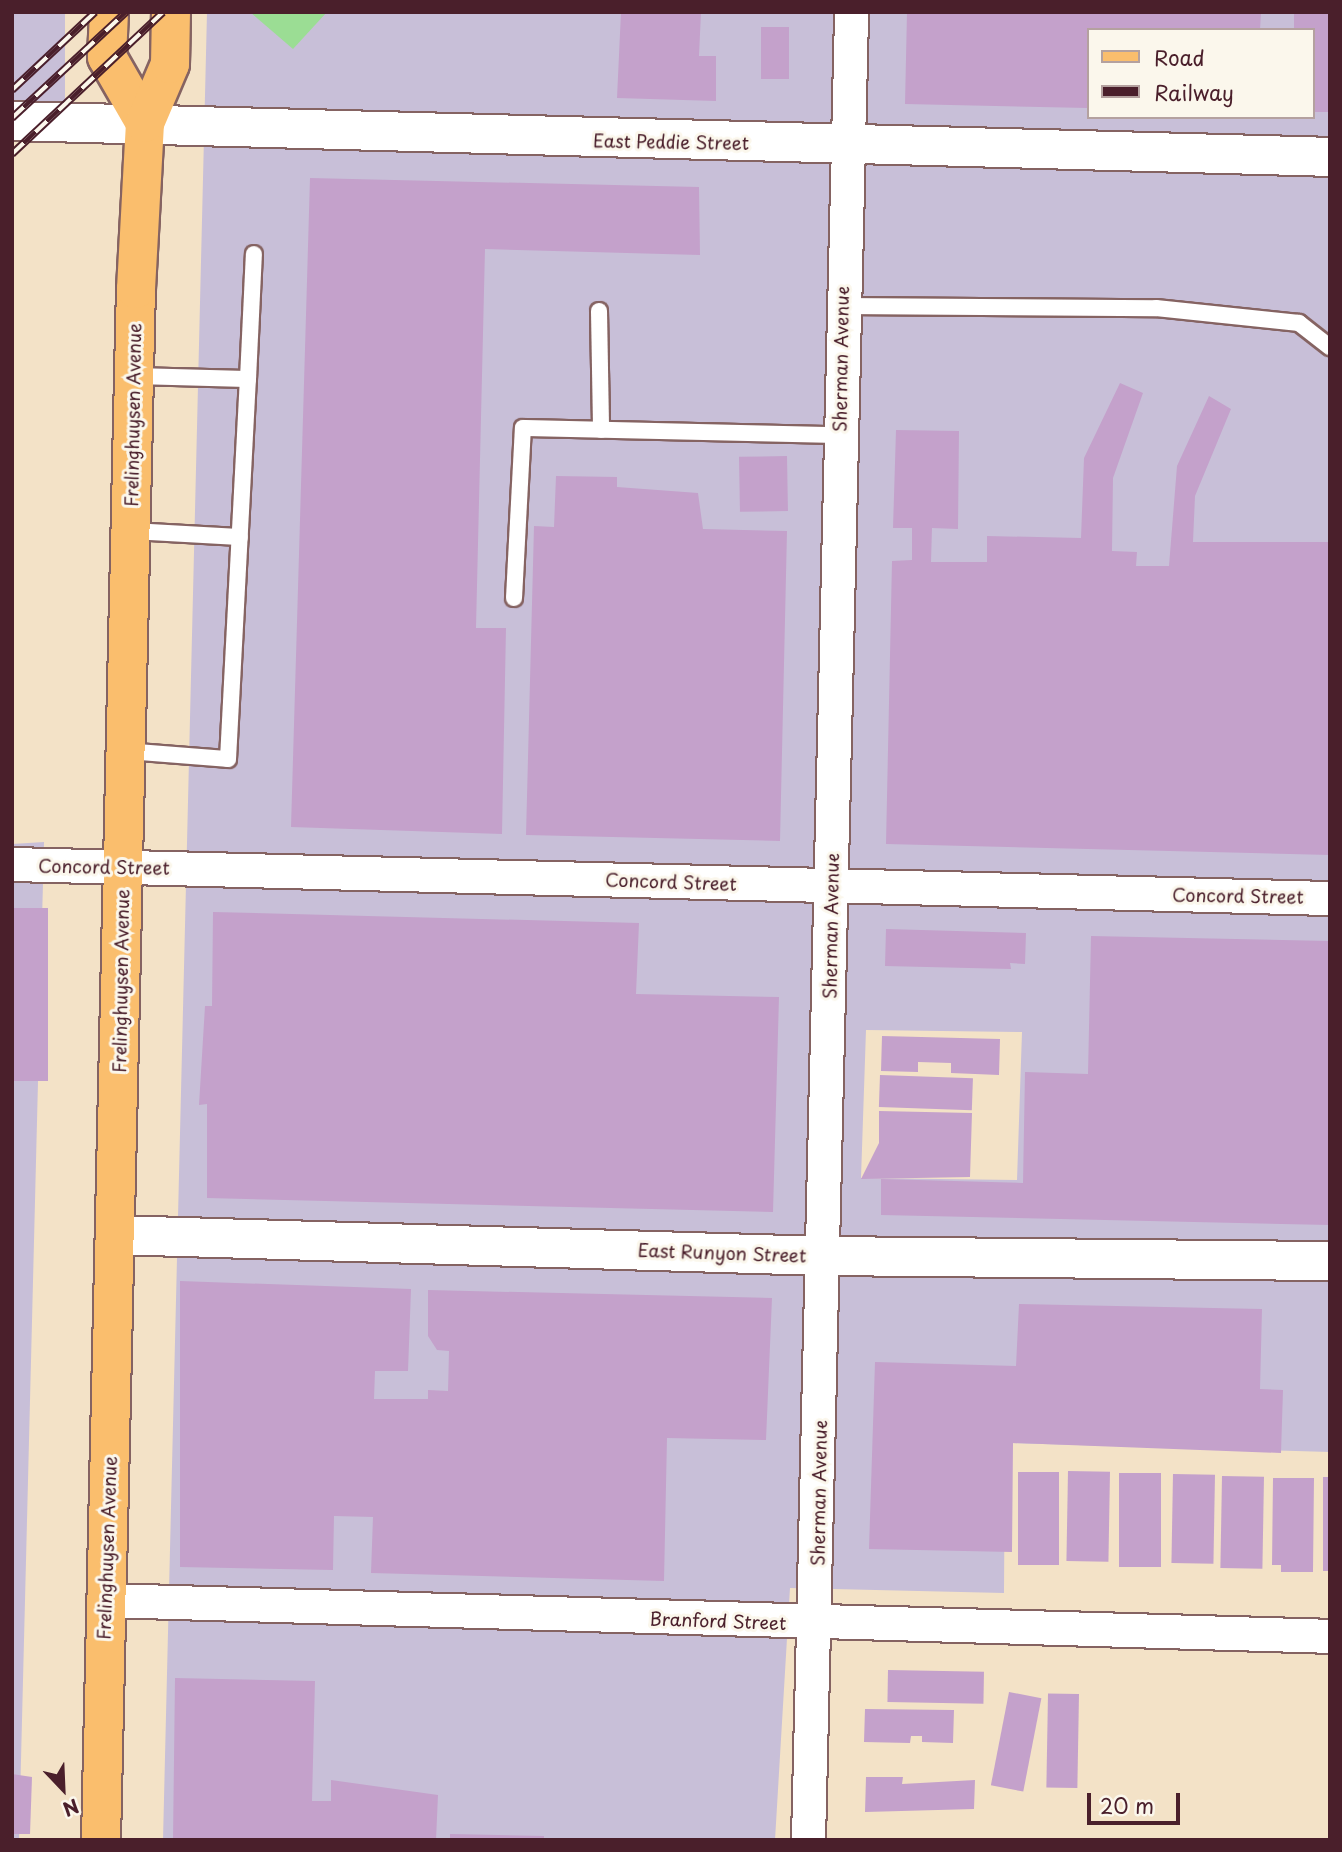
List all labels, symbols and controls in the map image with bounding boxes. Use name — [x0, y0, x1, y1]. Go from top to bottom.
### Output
legend — [1086, 28, 1314, 119]
text: Road — [1154, 41, 1205, 73]
text: Railway — [1154, 76, 1234, 108]
street label: East Peddie Street — [592, 130, 750, 154]
street label: Sherman Avenue — [829, 286, 853, 432]
street label: Frelinghuysen Avenue — [121, 323, 145, 507]
street label: Sherman Avenue — [819, 853, 843, 999]
street label: Concord Street — [38, 855, 170, 879]
street label: Concord Street — [605, 869, 737, 895]
street label: Concord Street — [1172, 884, 1304, 908]
street label: Frelinghuysen Avenue — [109, 889, 133, 1073]
street label: East Runyon Street — [637, 1239, 807, 1267]
street label: Sherman Avenue — [807, 1420, 831, 1566]
street label: Frelinghuysen Avenue — [93, 1456, 121, 1640]
street label: Branford Street — [649, 1608, 787, 1634]
north arrow — [28, 1754, 98, 1824]
scale bar — [1090, 1778, 1183, 1822]
text: 20 m — [1100, 1789, 1154, 1821]
text: N — [59, 1793, 84, 1824]

